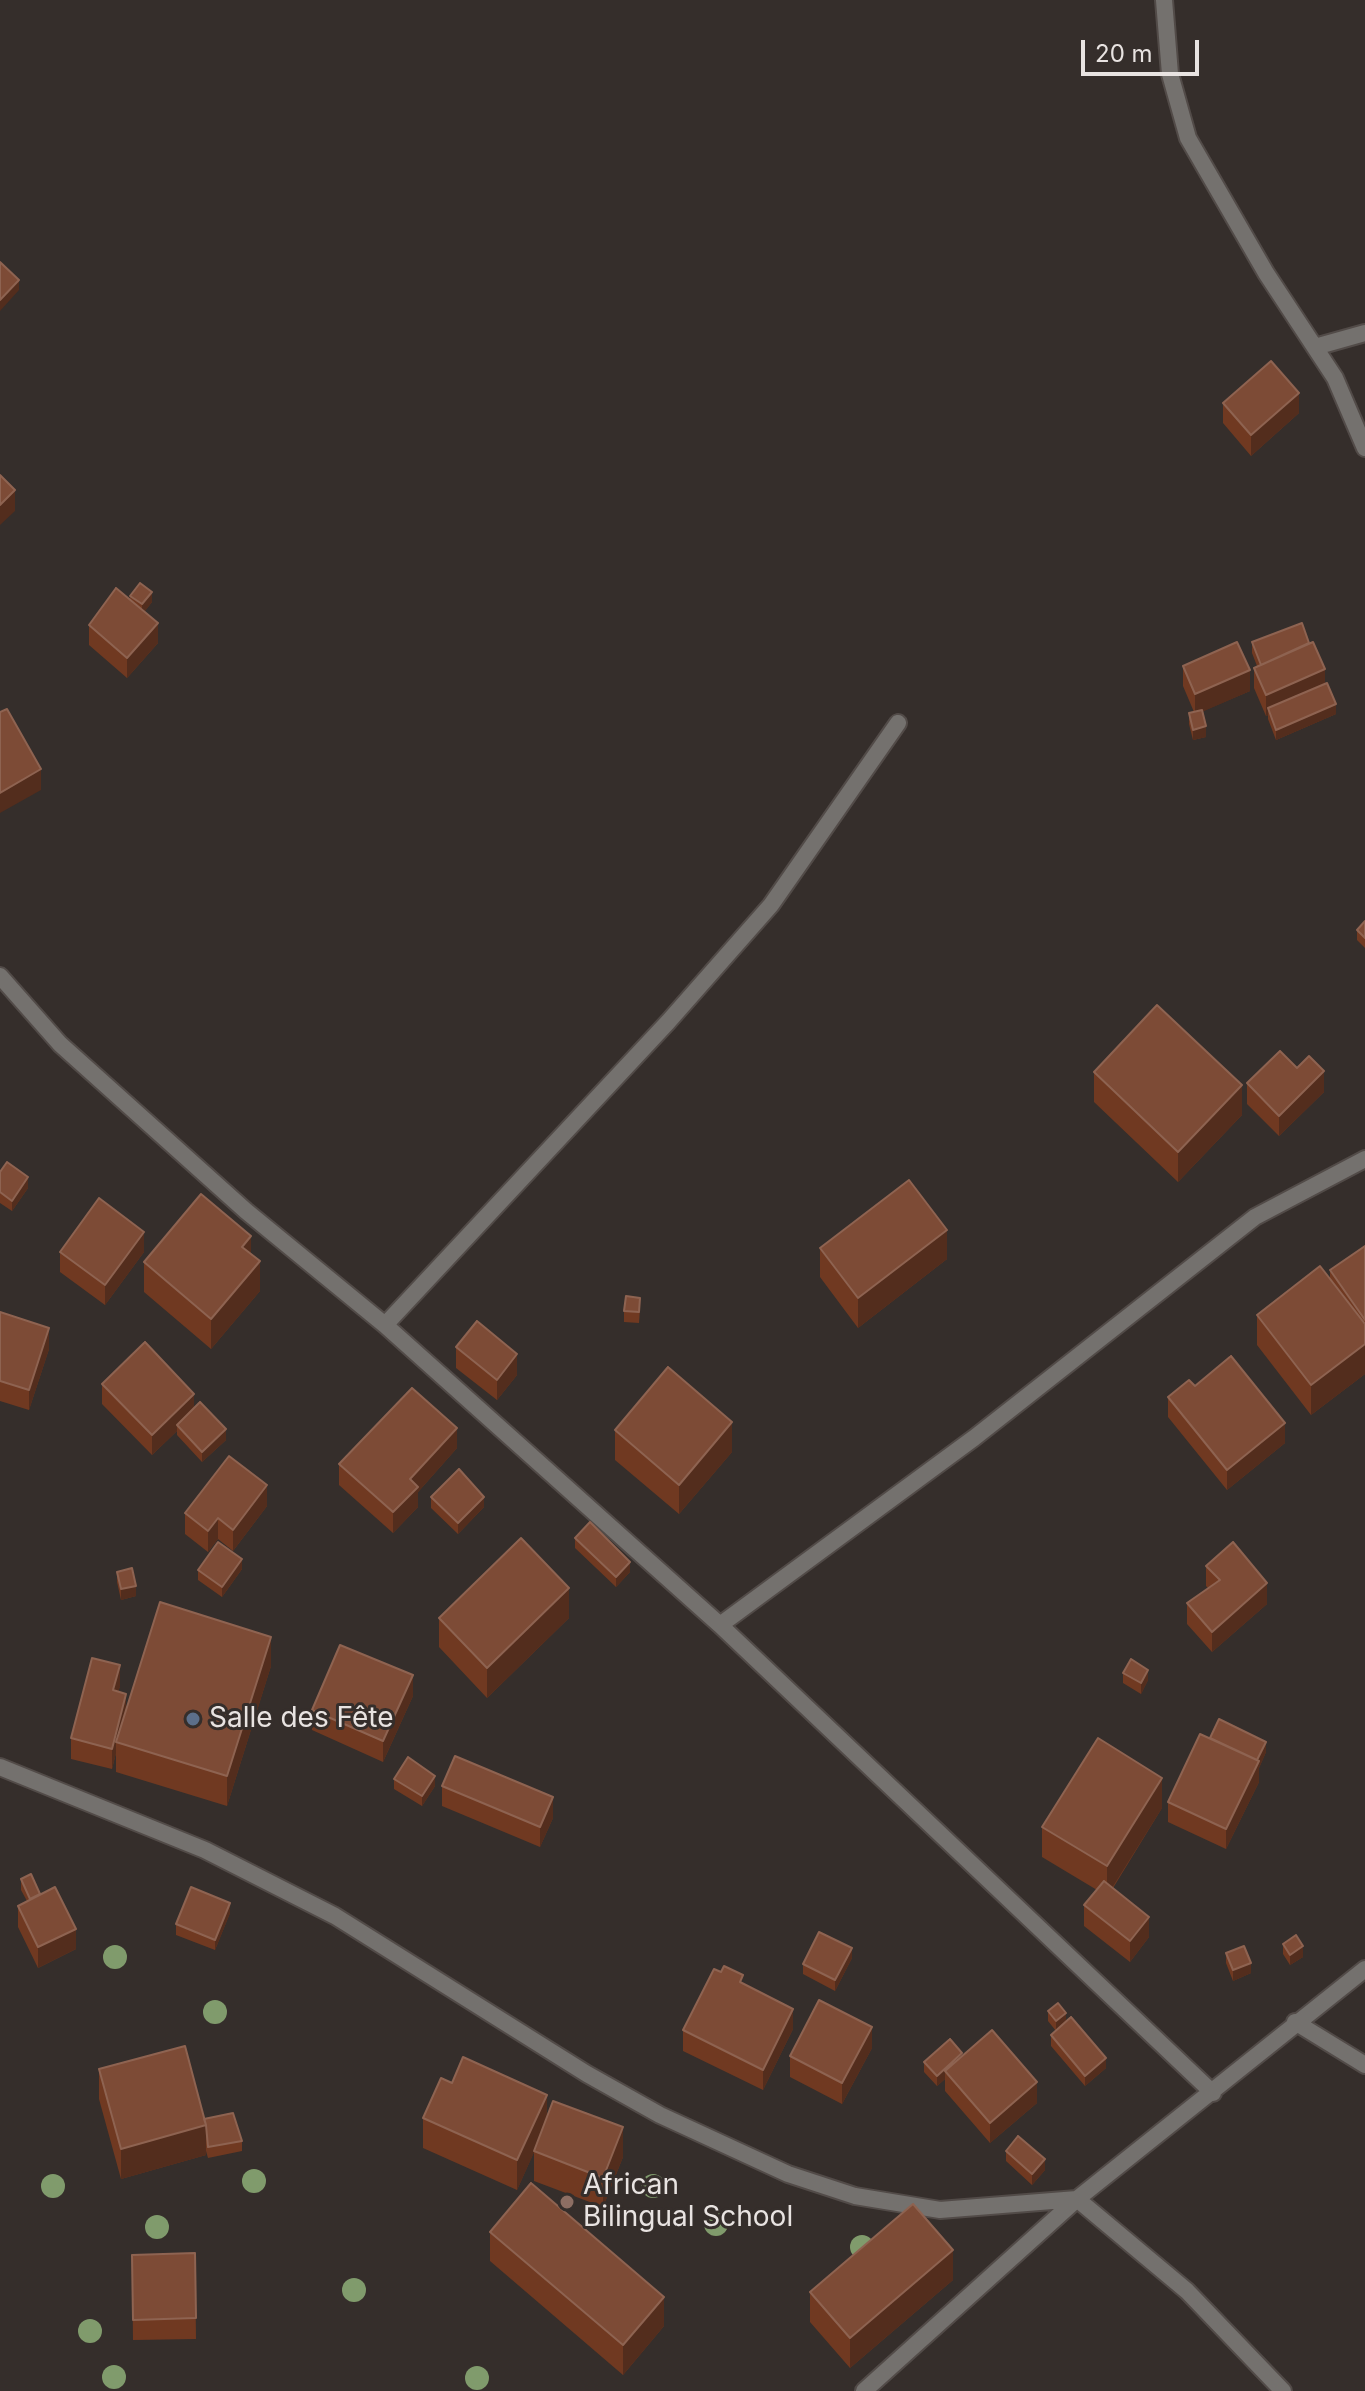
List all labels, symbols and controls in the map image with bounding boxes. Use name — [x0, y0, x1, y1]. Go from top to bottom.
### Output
scale bar — [1085, 24, 1203, 74]
text: 20 m — [1095, 39, 1153, 68]
place label: Salle des Fête — [209, 1702, 394, 1736]
marker: Salle des Fête — [184, 1710, 202, 1728]
place label: African Bilingual School — [583, 2169, 793, 2235]
marker: African Bilingual School — [558, 2193, 576, 2211]

